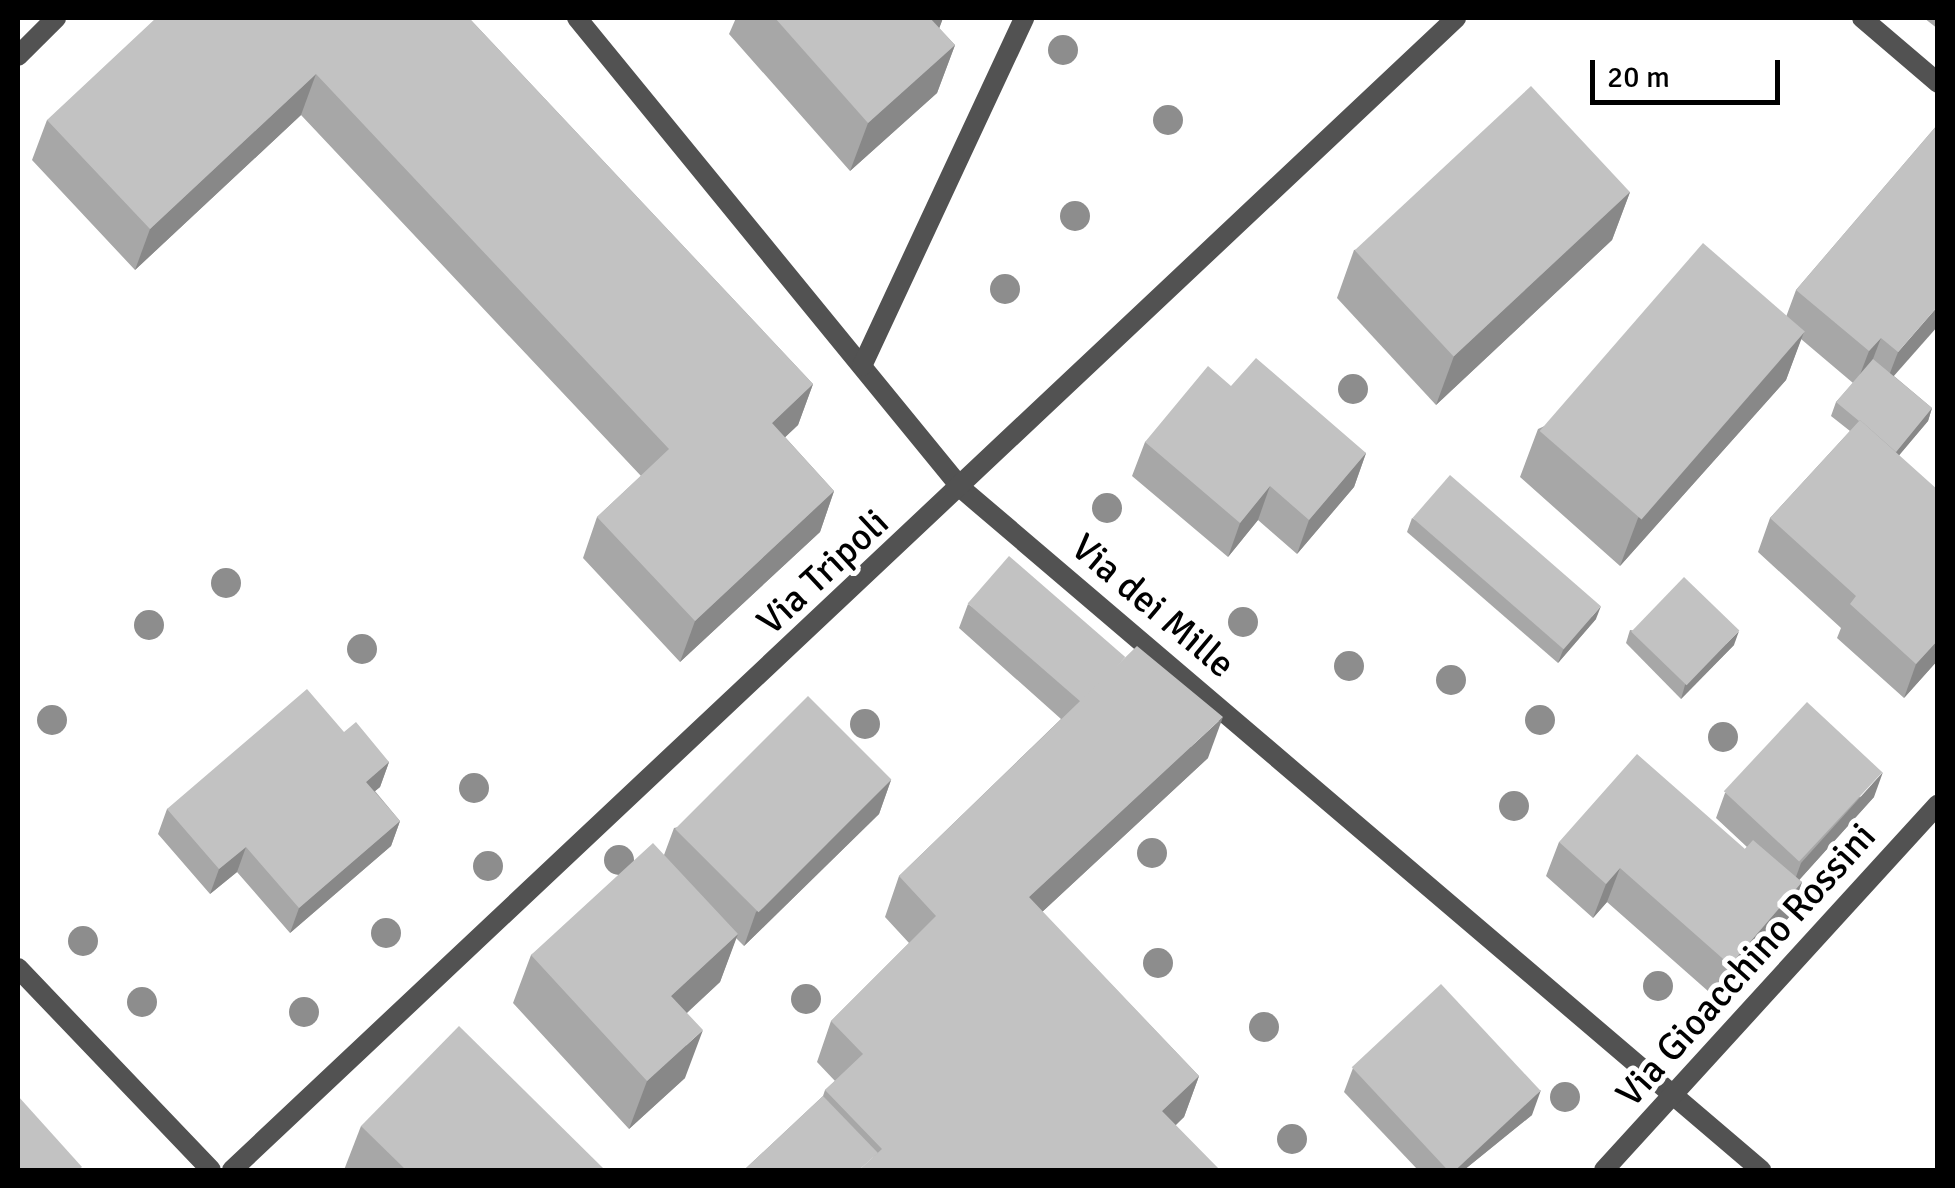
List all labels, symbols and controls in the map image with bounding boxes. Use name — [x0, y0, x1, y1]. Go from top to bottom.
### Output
scale bar — [1595, 40, 1785, 102]
text: 20 m — [1607, 59, 1670, 96]
street label: Via Tripoli — [748, 500, 898, 644]
street label: Via dei Mille — [1062, 525, 1244, 687]
street label: Via Gioacchino Rossini — [1607, 814, 1885, 1116]

